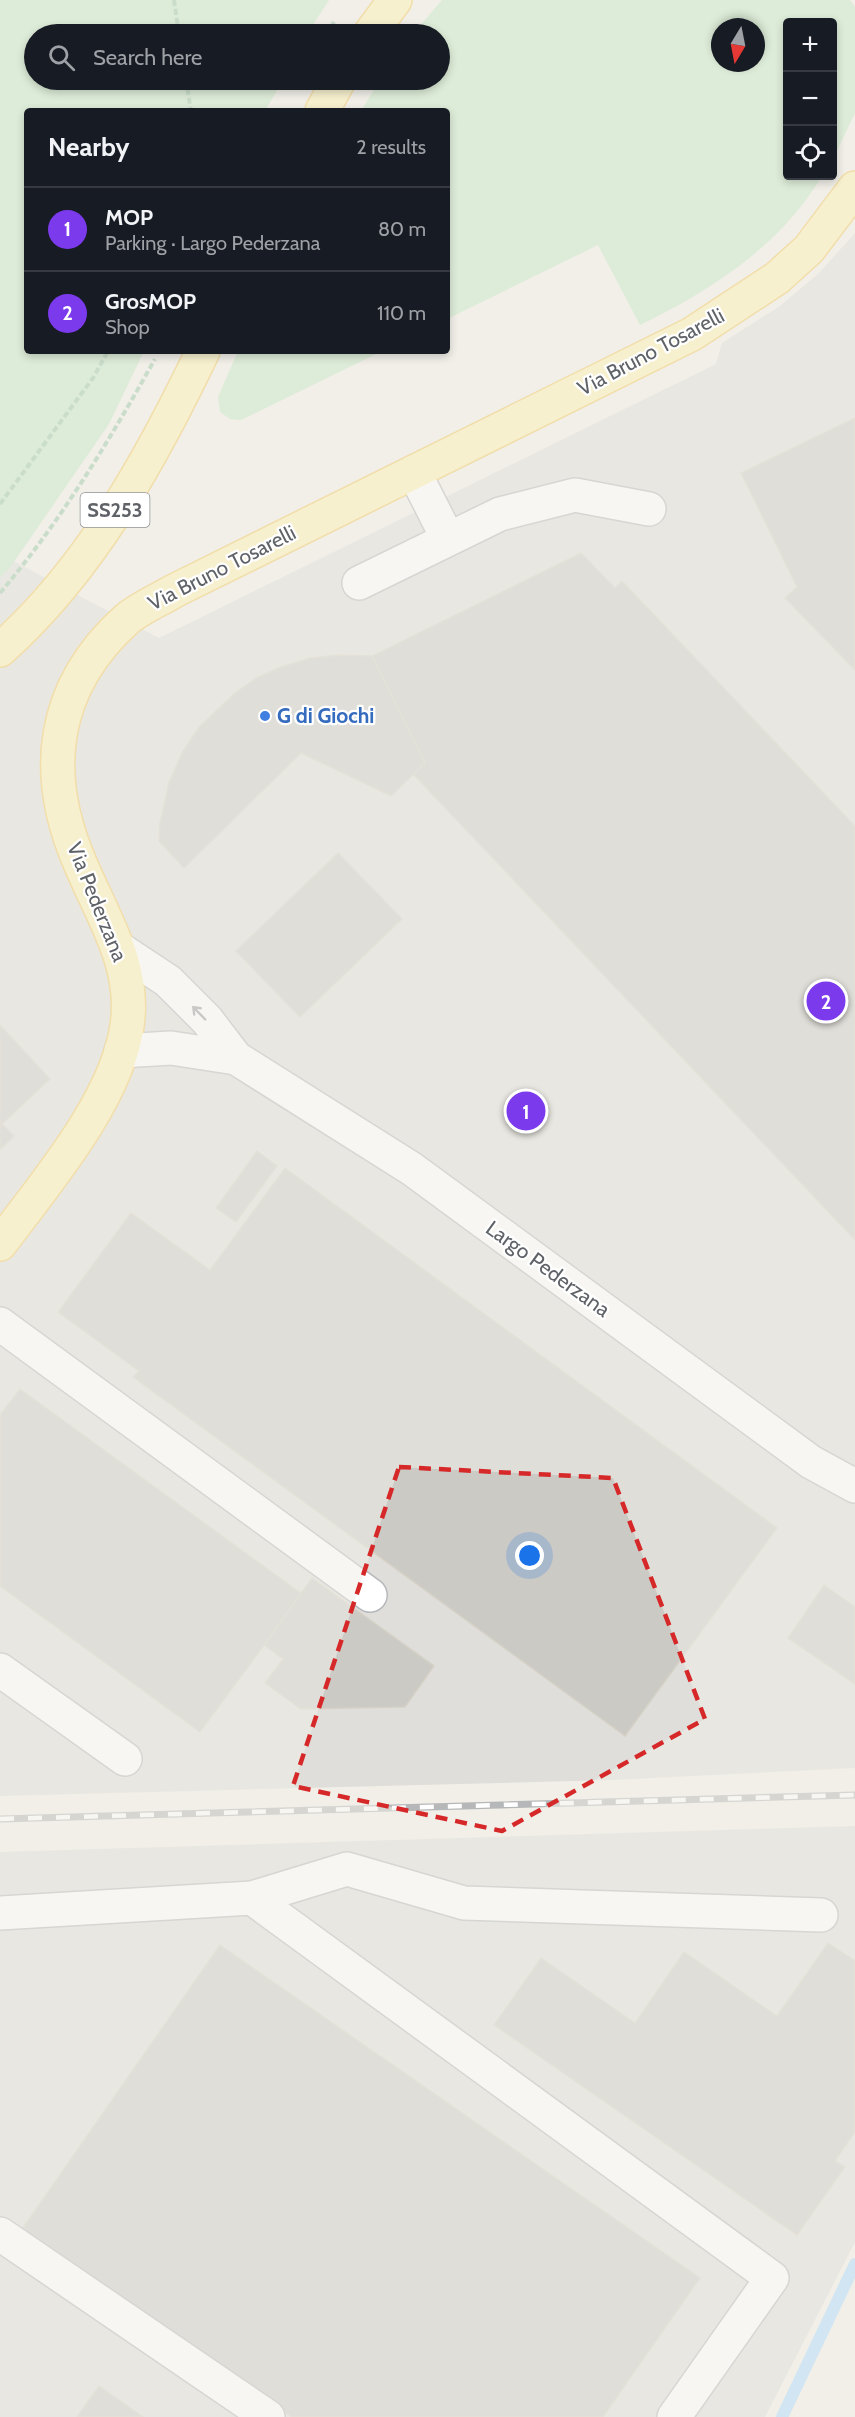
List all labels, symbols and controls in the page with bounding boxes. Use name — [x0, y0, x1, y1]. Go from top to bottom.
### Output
north arrow — [711, 18, 765, 72]
map controls — [783, 18, 837, 180]
button: + — [783, 18, 837, 72]
search box — [24, 24, 450, 90]
icon: search — [45, 41, 78, 74]
text: Search here — [93, 44, 202, 71]
button: − — [783, 72, 837, 126]
button: locate — [783, 126, 837, 180]
text: Nearby — [48, 131, 129, 163]
text: 2 results — [356, 135, 426, 159]
text: MOP — [105, 204, 153, 231]
text: 1 — [64, 217, 71, 241]
text: 80 m — [378, 217, 426, 241]
text: Parking · Largo Pederzana — [105, 231, 320, 255]
text: GrosMOP — [105, 288, 196, 315]
text: 2 — [62, 301, 73, 325]
text: 110 m — [377, 301, 426, 325]
street label: Via Bruno Tosarelli — [573, 302, 728, 401]
text: Shop — [105, 315, 150, 339]
road number: SS253 — [80, 493, 150, 527]
street label: Via Bruno Tosarelli — [144, 520, 300, 616]
place label: G di Giochi — [277, 703, 374, 728]
marker: G di Giochi — [258, 709, 272, 723]
street label: Via Pederzana — [62, 839, 133, 965]
pin: 2 — [806, 978, 846, 1024]
one-way arrow — [192, 1005, 207, 1020]
pin: 1 — [506, 1088, 546, 1134]
street label: Largo Pederzana — [481, 1215, 615, 1322]
your location — [515, 1541, 544, 1570]

